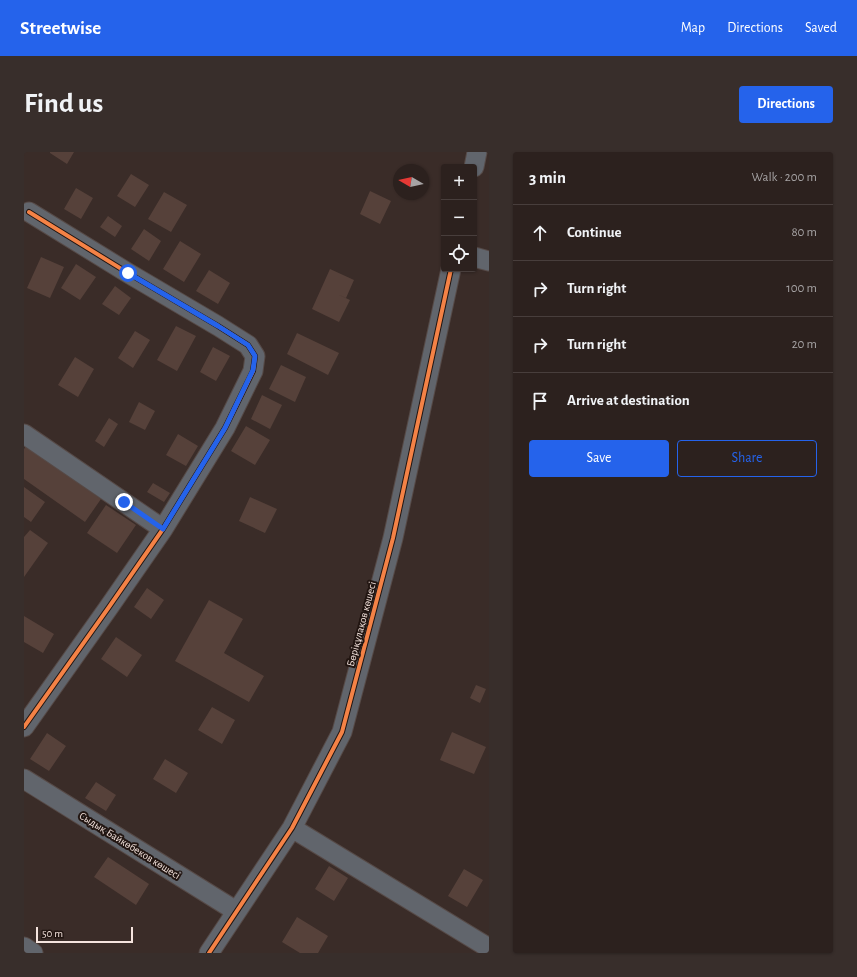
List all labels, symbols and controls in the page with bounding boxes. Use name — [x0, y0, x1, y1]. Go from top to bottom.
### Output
text: Streetwise — [20, 19, 101, 38]
text: Map — [681, 21, 705, 35]
text: Directions — [727, 21, 783, 35]
text: Saved — [805, 21, 837, 35]
button: Directions — [739, 86, 833, 123]
text: Find us — [24, 90, 103, 118]
north arrow — [393, 164, 429, 200]
map controls — [441, 164, 477, 272]
button: + — [441, 164, 477, 200]
text: 3 min — [529, 169, 566, 186]
text: Walk · 200 m — [751, 171, 817, 184]
button: − — [441, 200, 477, 236]
icon: ahead — [529, 222, 551, 244]
text: Continue — [567, 225, 622, 240]
text: 80 m — [791, 226, 817, 239]
button: locate — [441, 236, 477, 272]
route start — [119, 264, 137, 282]
icon: right — [529, 278, 551, 300]
text: Turn right — [567, 281, 626, 296]
text: 100 m — [786, 282, 817, 295]
icon: right — [529, 334, 551, 356]
text: Turn right — [567, 337, 626, 352]
text: 20 m — [792, 338, 817, 351]
icon: arrive — [529, 390, 551, 412]
text: Arrive at destination — [567, 393, 690, 408]
button: Save — [529, 440, 669, 477]
button: Share — [677, 440, 817, 477]
route end — [115, 493, 133, 511]
street label: Бөріқұлақов көшесі — [345, 580, 378, 668]
street label: Сыдық Байкөбеков көшесі — [77, 810, 182, 881]
scale bar — [36, 925, 133, 944]
text: 50 m — [42, 928, 63, 939]

